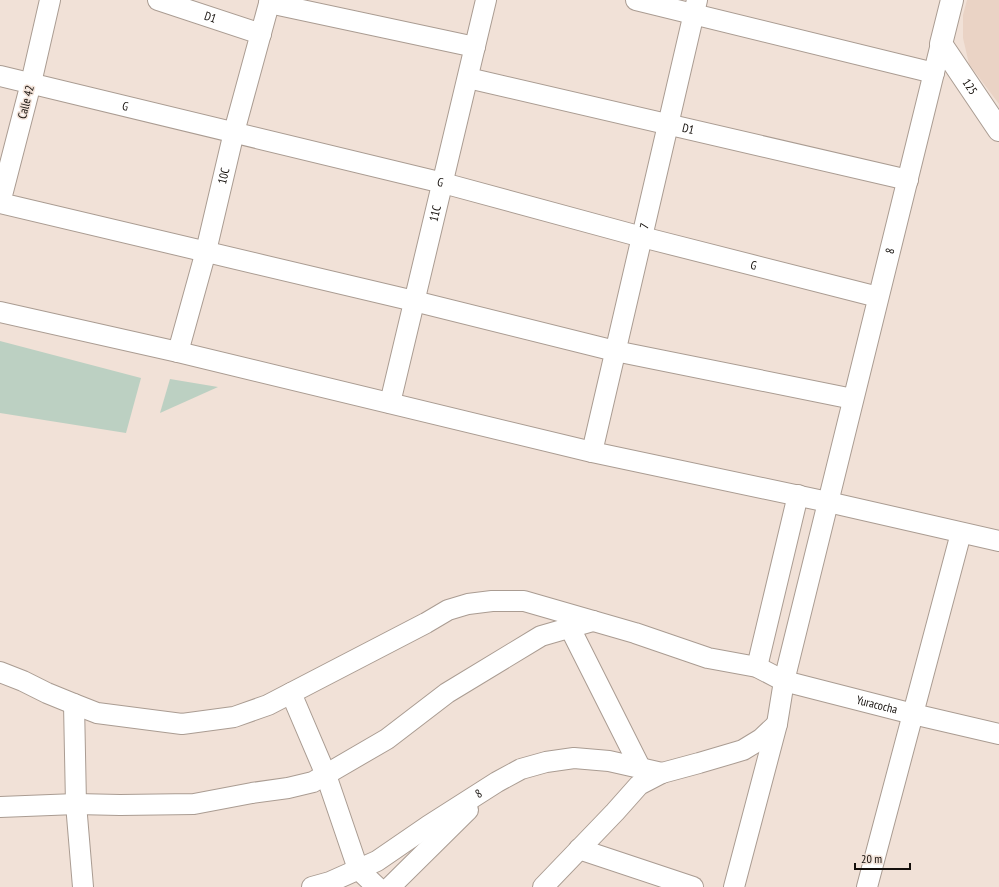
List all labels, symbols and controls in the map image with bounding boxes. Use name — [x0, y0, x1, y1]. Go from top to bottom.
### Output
street label: D1 — [202, 8, 218, 26]
street label: 125 — [960, 76, 981, 97]
street label: Calle 42 — [14, 84, 37, 120]
street label: G — [121, 98, 130, 114]
street label: D1 — [681, 120, 696, 137]
street label: 10C — [214, 166, 232, 185]
street label: G — [436, 174, 445, 190]
street label: 11C — [426, 203, 444, 223]
street label: 7 — [636, 222, 652, 230]
street label: 8 — [882, 246, 897, 255]
street label: G — [749, 257, 758, 273]
street label: Yuracocha — [855, 692, 899, 717]
street label: 8 — [472, 786, 485, 801]
scale bar — [855, 845, 910, 871]
text: 20 m — [861, 851, 882, 866]

